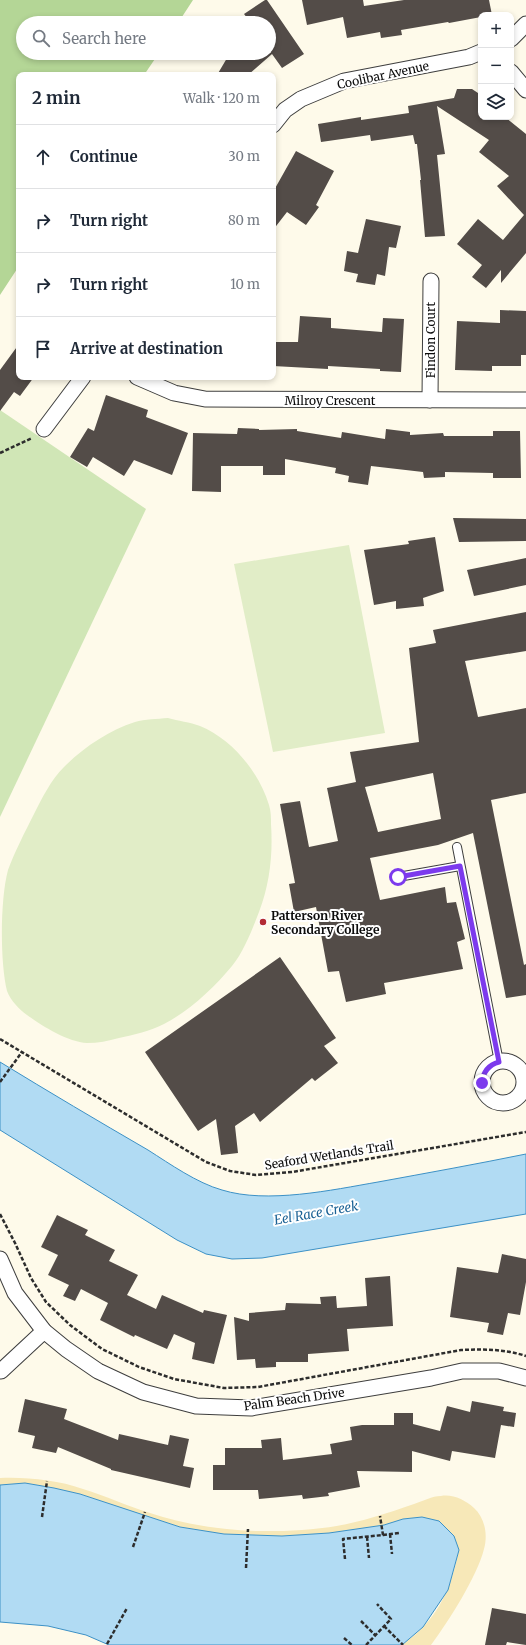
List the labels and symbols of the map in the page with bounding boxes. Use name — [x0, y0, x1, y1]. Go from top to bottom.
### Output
street label: Coolibar Avenue — [336, 58, 430, 92]
street label: Findon Court — [423, 302, 438, 378]
street label: Milroy Crescent — [285, 393, 376, 408]
route start — [389, 868, 407, 886]
place label: Patterson River Secondary College — [271, 908, 380, 937]
marker: Patterson River Secondary College — [258, 917, 268, 927]
route end — [473, 1074, 491, 1092]
street label: Seaford Wetlands Trail — [263, 1137, 395, 1173]
water label: Eel Race Creek — [273, 1197, 359, 1229]
street label: Palm Beach Drive — [243, 1385, 345, 1413]

